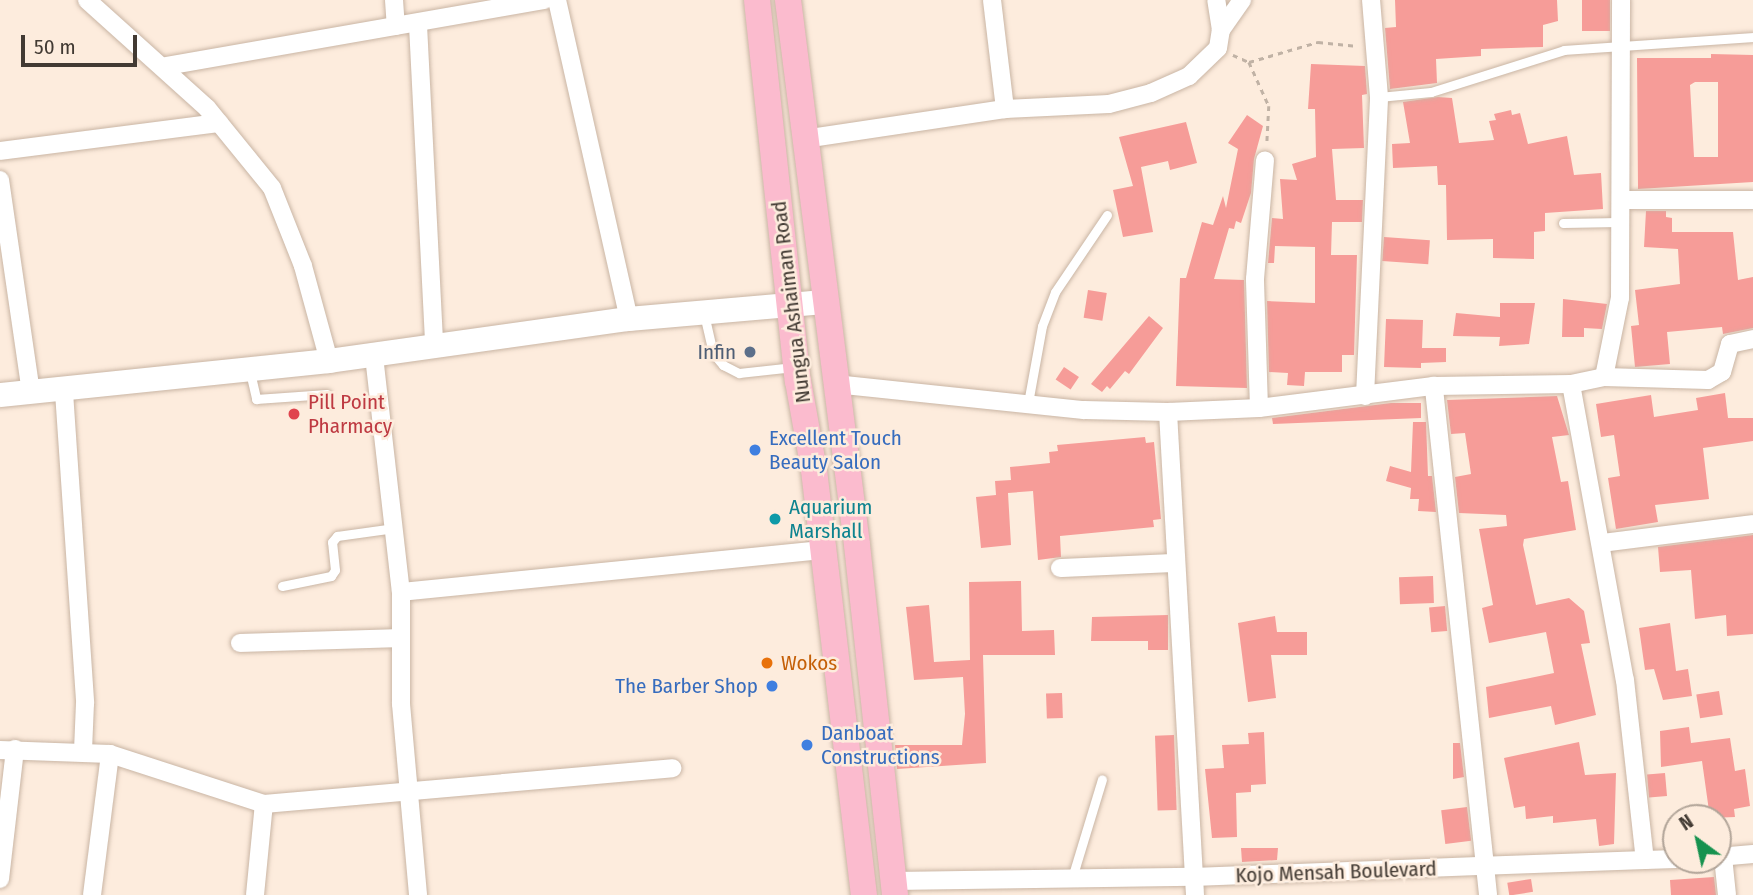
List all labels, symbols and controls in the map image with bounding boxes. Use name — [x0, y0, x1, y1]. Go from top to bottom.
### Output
scale bar — [24, 21, 140, 65]
text: 50 m — [34, 34, 76, 60]
street label: Nungua Ashaiman Road — [766, 200, 816, 404]
place label: Infin — [697, 339, 736, 365]
marker: Infin — [742, 344, 758, 360]
place label: Pill Point Pharmacy — [308, 389, 392, 439]
marker: Pill Point Pharmacy — [286, 406, 302, 422]
place label: Excellent Touch Beauty Salon — [769, 425, 902, 475]
marker: Excellent Touch Beauty Salon — [747, 442, 763, 458]
place label: Aquarium Marshall — [789, 494, 872, 544]
marker: Aquarium Marshall — [767, 511, 783, 527]
place label: Wokos — [781, 650, 837, 676]
marker: Wokos — [759, 655, 775, 671]
place label: The Barber Shop — [615, 673, 758, 699]
marker: The Barber Shop — [764, 678, 780, 694]
place label: Danboat Constructions — [821, 720, 940, 770]
marker: Danboat Constructions — [799, 737, 815, 753]
north arrow — [1662, 804, 1732, 874]
text: N — [1675, 810, 1697, 835]
street label: Kojo Mensah Boulevard — [1235, 856, 1437, 888]

